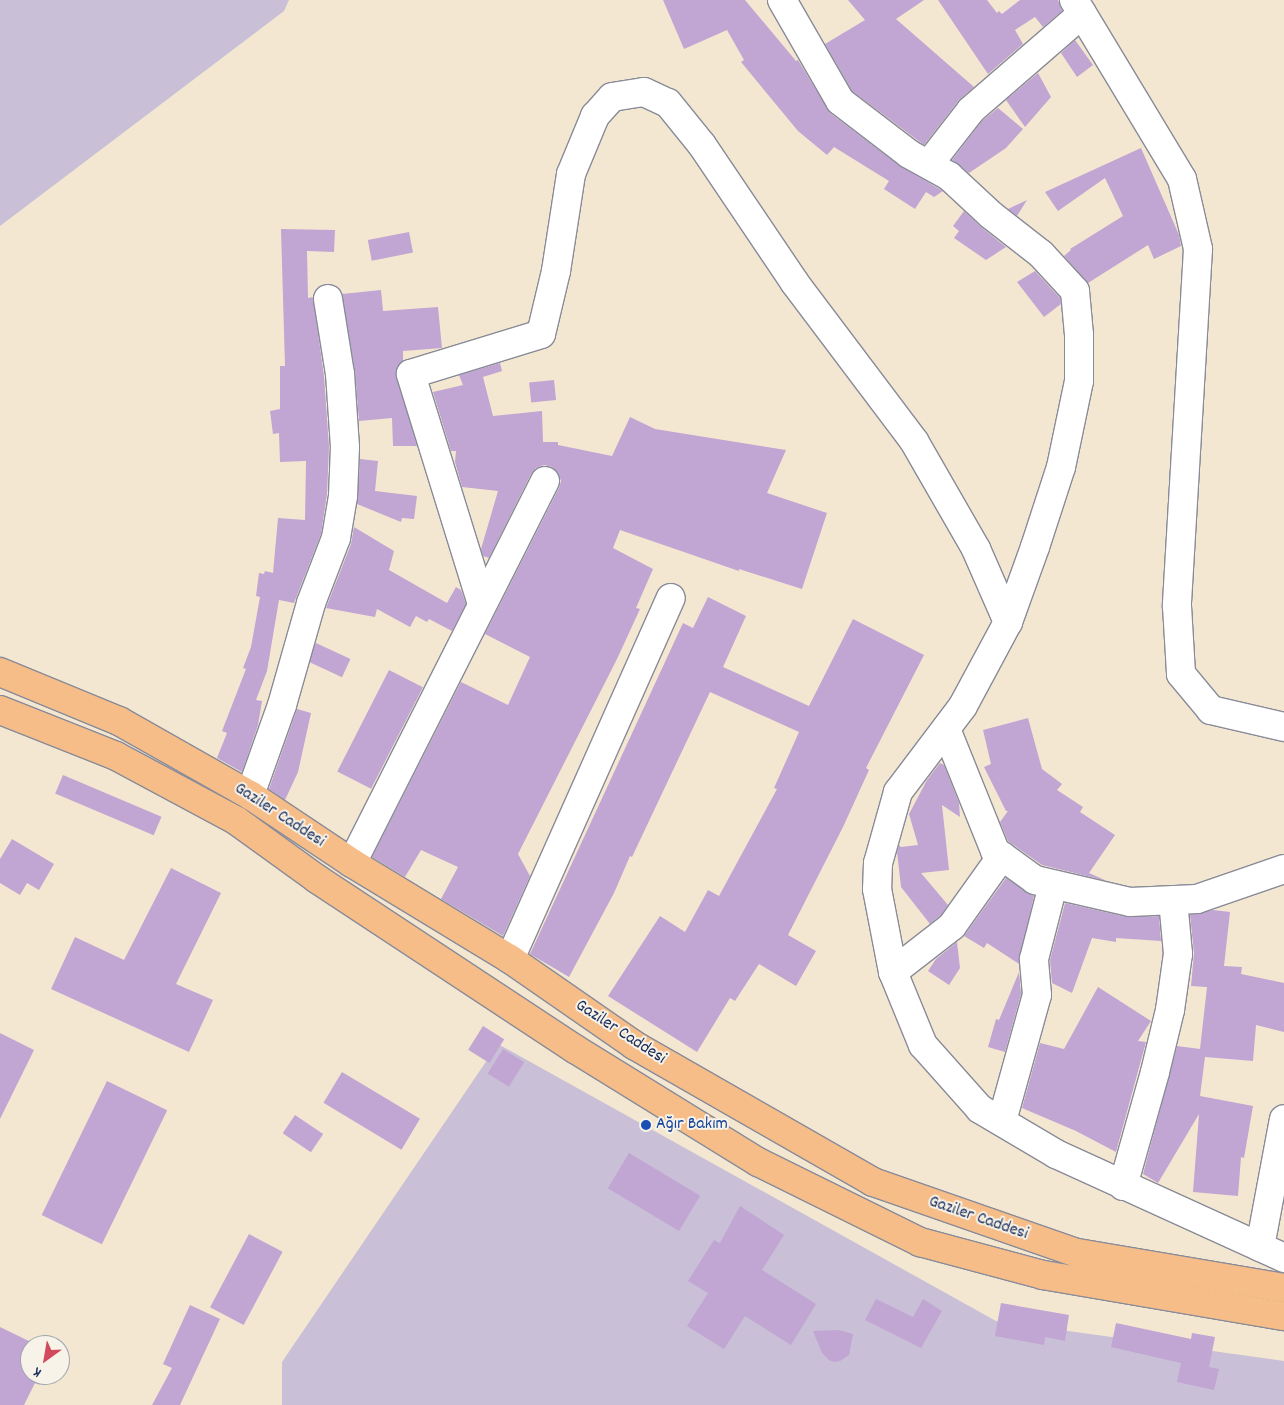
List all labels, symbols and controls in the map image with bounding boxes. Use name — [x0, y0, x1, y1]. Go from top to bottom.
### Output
street label: Gaziler Caddesi — [230, 779, 328, 853]
street label: Gaziler Caddesi — [571, 996, 669, 1070]
place label: Ağır Bakım — [656, 1114, 728, 1136]
marker: Ağır Bakım — [640, 1119, 652, 1131]
street label: Gaziler Caddesi — [925, 1192, 1031, 1246]
north arrow — [20, 1335, 70, 1385]
text: K — [30, 1362, 46, 1382]

